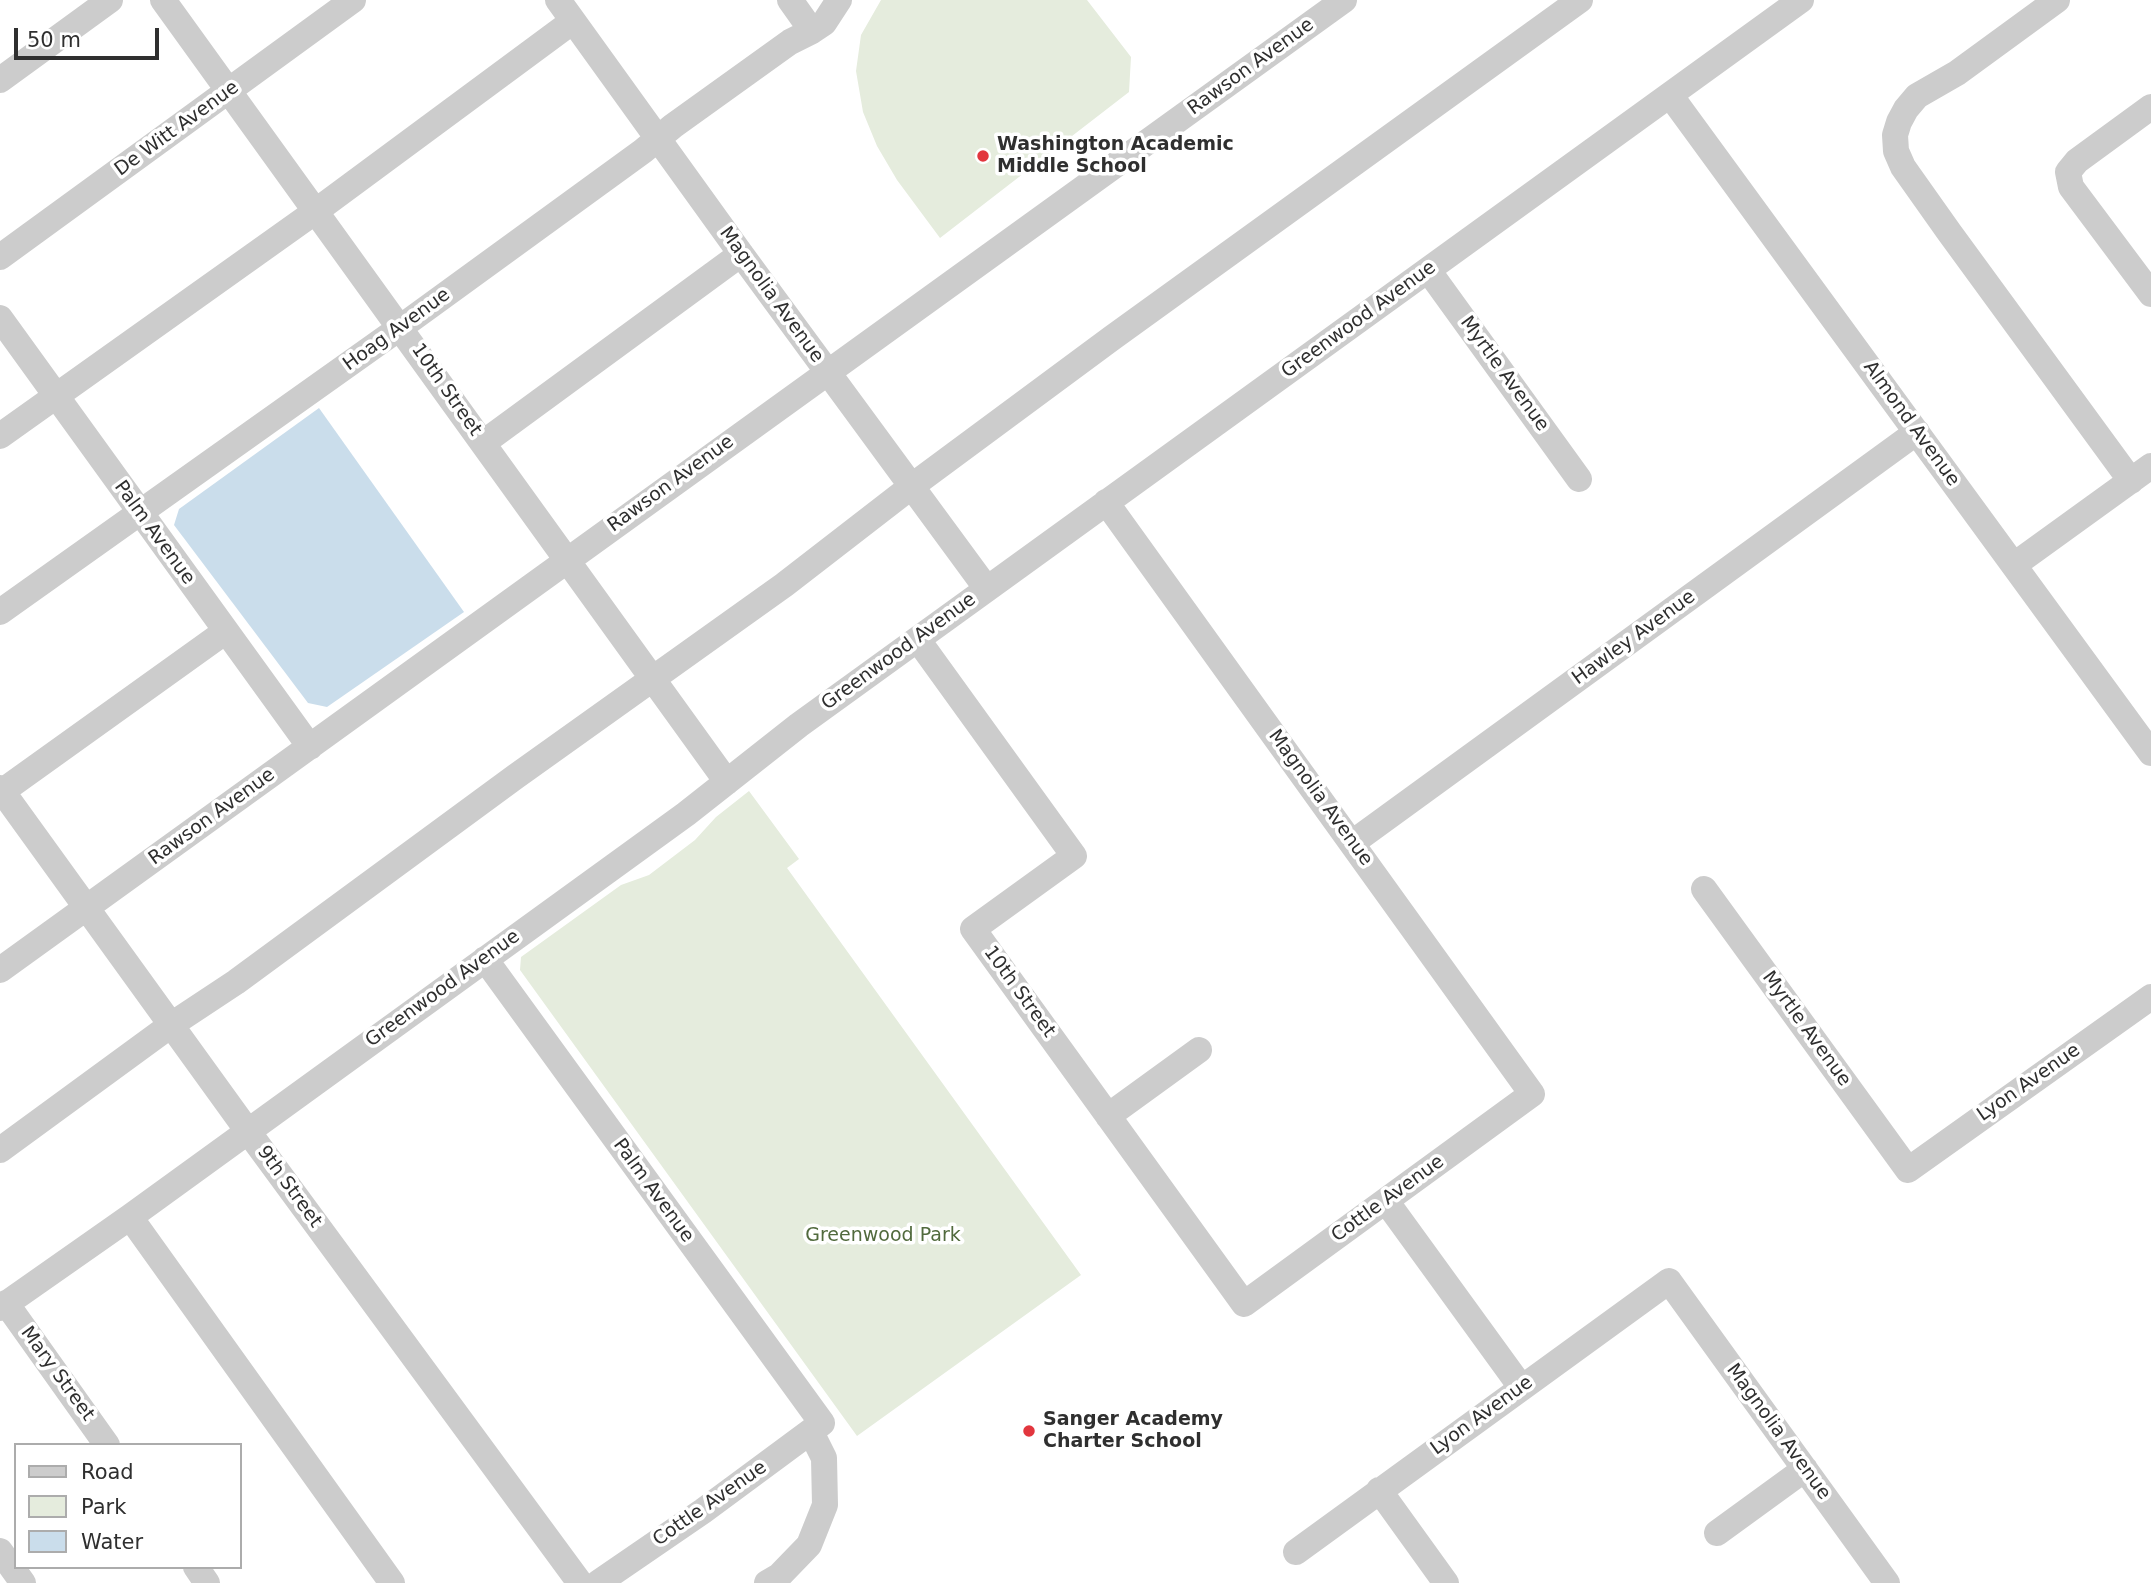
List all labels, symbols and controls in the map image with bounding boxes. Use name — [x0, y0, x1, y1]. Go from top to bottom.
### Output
scale bar — [18, 14, 163, 58]
street label: Rawson Avenue — [1184, 14, 1318, 120]
text: 50 m — [27, 28, 81, 52]
street label: De Witt Avenue — [111, 76, 243, 182]
place label: Washington Academic Middle School — [997, 134, 1234, 178]
marker: Washington Academic Middle School — [975, 148, 991, 164]
street label: Magnolia Avenue — [714, 223, 828, 367]
street label: Greenwood Avenue — [1277, 256, 1441, 384]
street label: Hoag Avenue — [339, 284, 455, 376]
street label: Myrtle Avenue — [1455, 312, 1553, 436]
street label: 10th Street — [406, 339, 486, 441]
street label: Almond Avenue — [1858, 357, 1964, 491]
street label: Rawson Avenue — [604, 431, 738, 537]
street label: Palm Avenue — [109, 477, 199, 589]
street label: Hawley Avenue — [1568, 586, 1700, 690]
street label: Greenwood Avenue — [817, 588, 981, 716]
street label: Magnolia Avenue — [1263, 726, 1377, 870]
street label: Rawson Avenue — [145, 764, 279, 870]
street label: Greenwood Avenue — [361, 925, 525, 1053]
street label: 10th Street — [978, 942, 1060, 1042]
street label: Myrtle Avenue — [1757, 967, 1855, 1091]
street label: Lyon Avenue — [1973, 1039, 2085, 1127]
street label: Palm Avenue — [608, 1135, 698, 1247]
street label: 9th Street — [252, 1142, 326, 1232]
street label: Cottle Avenue — [1327, 1151, 1449, 1247]
park label: Greenwood Park — [805, 1225, 961, 1247]
street label: Mary Street — [15, 1322, 99, 1426]
street label: Magnolia Avenue — [1721, 1360, 1835, 1504]
street label: Lyon Avenue — [1427, 1371, 1537, 1461]
place label: Sanger Academy Charter School — [1043, 1409, 1223, 1453]
marker: Sanger Academy Charter School — [1021, 1423, 1037, 1439]
legend — [14, 1443, 242, 1569]
street label: Cottle Avenue — [649, 1456, 771, 1552]
text: Road — [81, 1460, 134, 1484]
text: Park — [81, 1495, 126, 1519]
text: Water — [81, 1530, 143, 1554]

